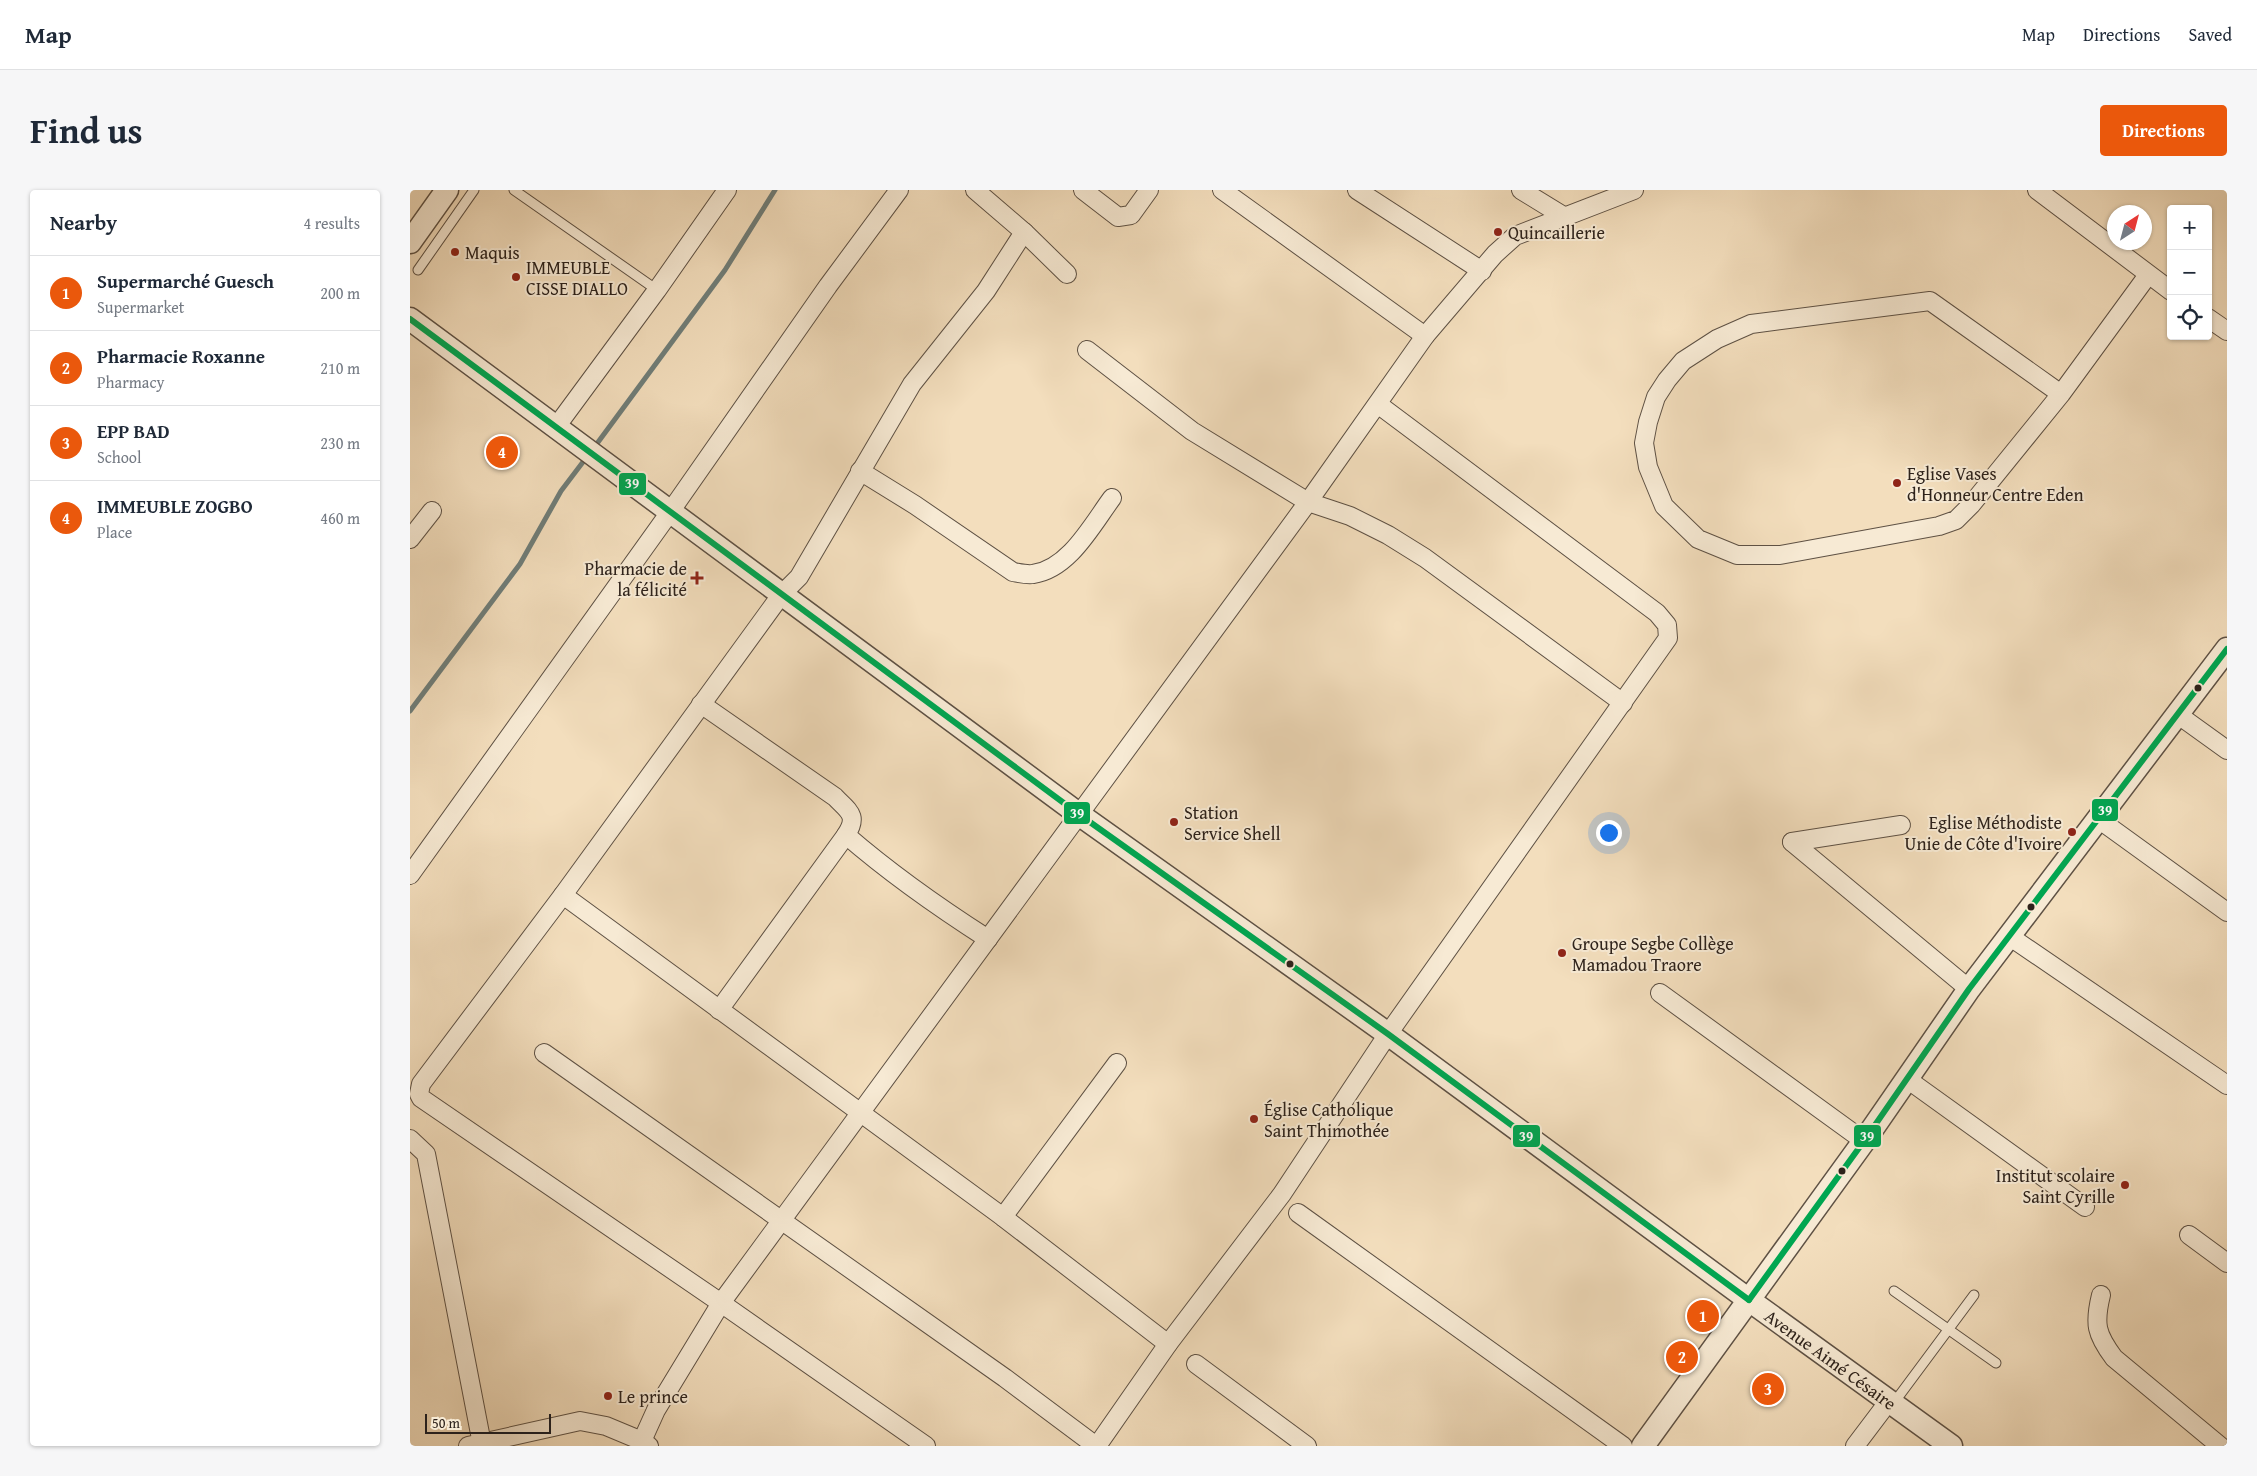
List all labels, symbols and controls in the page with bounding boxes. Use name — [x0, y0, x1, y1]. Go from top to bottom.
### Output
text: Map — [25, 17, 72, 52]
text: Map — [2022, 21, 2055, 48]
text: Directions — [2083, 21, 2160, 48]
text: Saved — [2188, 21, 2232, 48]
text: Find us — [30, 105, 143, 156]
button: Directions — [2100, 105, 2227, 156]
north arrow — [2107, 205, 2152, 250]
map controls — [2167, 205, 2212, 340]
button: + — [2167, 205, 2212, 250]
text: Nearby — [50, 207, 117, 238]
text: 4 results — [303, 211, 360, 235]
place label: Quincaillerie — [1508, 219, 1605, 246]
marker: Quincaillerie — [1492, 226, 1504, 238]
place label: Maquis — [465, 239, 520, 266]
marker: Maquis — [449, 246, 461, 258]
button: − — [2167, 250, 2212, 295]
place label: IMMEUBLE CISSE DIALLO — [526, 254, 628, 302]
text: Supermarché Guesch — [97, 267, 274, 295]
marker: IMMEUBLE CISSE DIALLO — [510, 271, 522, 283]
text: 1 — [62, 281, 70, 305]
text: 200 m — [320, 281, 360, 305]
text: Supermarket — [97, 295, 184, 319]
button: locate — [2167, 295, 2212, 340]
text: Pharmacie Roxanne — [97, 342, 265, 370]
text: 2 — [62, 356, 70, 380]
text: 210 m — [320, 356, 360, 380]
text: Pharmacy — [97, 370, 164, 394]
text: EPP BAD — [97, 417, 170, 445]
text: 3 — [62, 431, 70, 455]
text: 230 m — [320, 431, 360, 455]
pin: 4 — [486, 433, 518, 471]
text: School — [97, 445, 141, 469]
place label: Eglise Vases d'Honneur Centre Eden — [1907, 460, 2084, 508]
line badge: 39 — [618, 472, 647, 496]
text: 39 — [625, 473, 639, 493]
marker: Eglise Vases d'Honneur Centre Eden — [1891, 477, 1903, 489]
text: IMMEUBLE ZOGBO — [97, 492, 253, 520]
text: 4 — [62, 506, 70, 530]
text: 460 m — [320, 506, 360, 530]
text: Place — [97, 520, 132, 544]
place label: Pharmacie de la félicité — [585, 555, 687, 603]
marker: Pharmacie de la félicité — [691, 572, 703, 584]
unlabelled marker — [2193, 683, 2203, 693]
line badge: 39 — [2091, 798, 2119, 822]
place label: Station Service Shell — [1184, 799, 1281, 847]
text: 39 — [2098, 800, 2112, 820]
line badge: 39 — [1063, 801, 1091, 825]
text: 39 — [1070, 803, 1084, 823]
place label: Eglise Méthodiste Unie de Côte d'Ivoire — [1905, 809, 2062, 857]
marker: Station Service Shell — [1168, 816, 1180, 828]
your location — [1596, 820, 1622, 846]
marker: Eglise Méthodiste Unie de Côte d'Ivoire — [2066, 826, 2078, 838]
unlabelled marker — [2026, 902, 2036, 912]
place label: Groupe Segbe Collège Mamadou Traore — [1572, 930, 1734, 978]
marker: Groupe Segbe Collège Mamadou Traore — [1556, 947, 1568, 959]
unlabelled marker — [1285, 959, 1295, 969]
place label: Église Catholique Saint Thimothée — [1264, 1096, 1393, 1144]
marker: Église Catholique Saint Thimothée — [1248, 1113, 1260, 1125]
line badge: 39 — [1512, 1124, 1541, 1148]
line badge: 39 — [1853, 1124, 1882, 1148]
text: 39 — [1519, 1126, 1533, 1146]
text: 39 — [1860, 1126, 1874, 1146]
place label: Institut scolaire Saint Cyrille — [1996, 1162, 2115, 1210]
unlabelled marker — [1837, 1166, 1847, 1176]
marker: Institut scolaire Saint Cyrille — [2119, 1179, 2131, 1191]
pin: 1 — [1687, 1297, 1719, 1335]
street label: Avenue Aimé Césaire — [1759, 1302, 1902, 1416]
pin: 2 — [1666, 1338, 1698, 1376]
pin: 3 — [1752, 1370, 1784, 1408]
place label: Le prince — [618, 1383, 688, 1410]
marker: Le prince — [602, 1390, 614, 1402]
scale bar — [425, 1411, 551, 1434]
text: 50 m — [432, 1413, 460, 1433]

